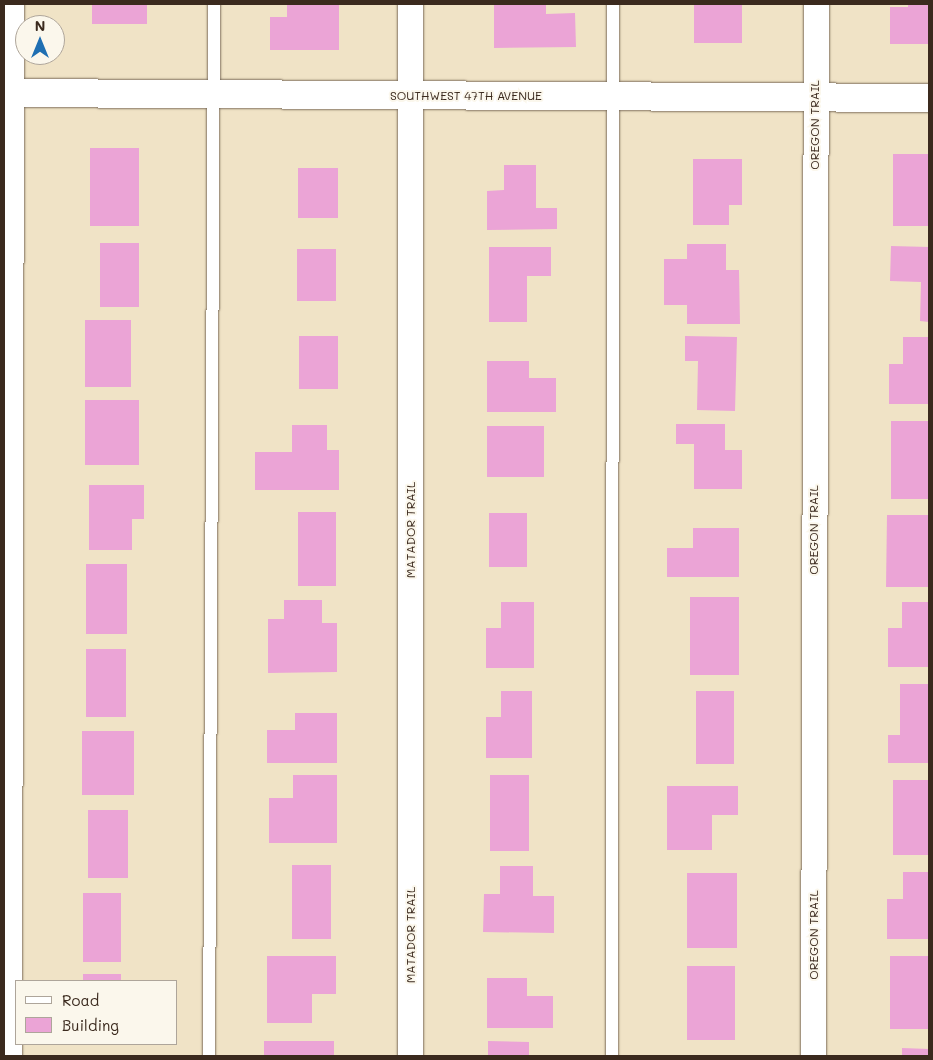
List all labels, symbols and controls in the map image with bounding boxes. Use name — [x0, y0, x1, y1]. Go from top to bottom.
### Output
north arrow — [15, 15, 65, 65]
text: N — [35, 16, 45, 35]
street label: OREGON TRAIL — [808, 80, 822, 170]
street label: SOUTHWEST 47TH AVENUE — [390, 89, 542, 103]
street label: MATADOR TRAIL — [404, 482, 418, 578]
street label: OREGON TRAIL — [807, 485, 821, 575]
street label: MATADOR TRAIL — [404, 887, 418, 983]
street label: OREGON TRAIL — [807, 890, 821, 980]
legend — [15, 980, 178, 1045]
text: Road — [62, 990, 99, 1010]
text: Building — [62, 1015, 119, 1035]

